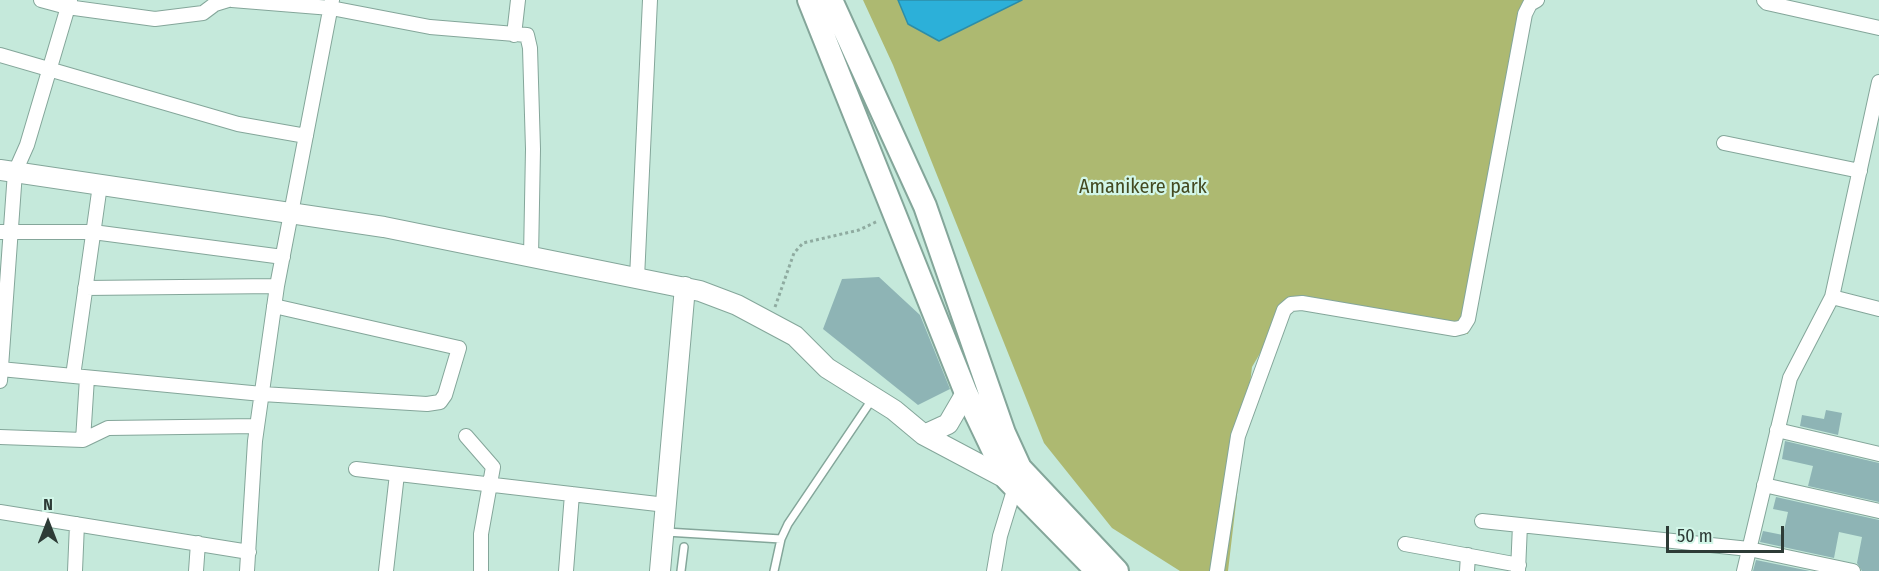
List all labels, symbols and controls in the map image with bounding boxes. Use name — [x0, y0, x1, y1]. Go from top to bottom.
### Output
park label: Amanikere park — [1079, 175, 1207, 199]
north arrow — [18, 493, 78, 553]
text: N — [43, 495, 53, 514]
scale bar — [1669, 514, 1788, 552]
text: 50 m — [1677, 525, 1713, 547]

